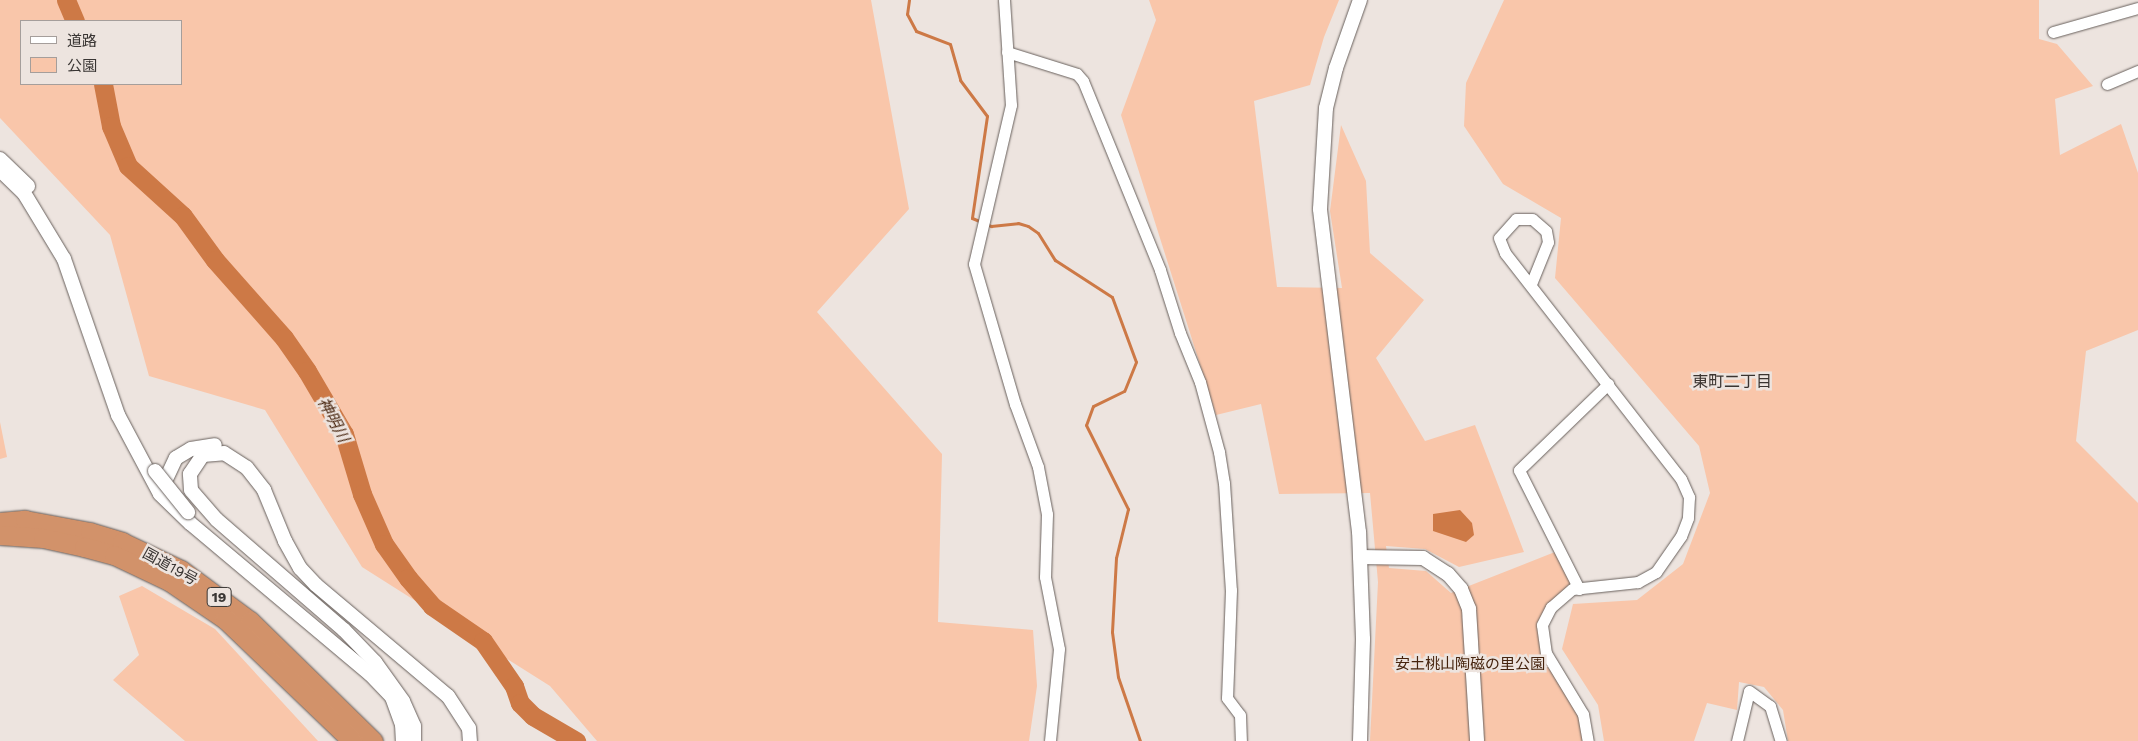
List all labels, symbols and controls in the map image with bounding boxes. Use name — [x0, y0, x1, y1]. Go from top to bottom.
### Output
legend — [20, 20, 182, 85]
text: 道路 — [67, 32, 97, 50]
text: 公園 — [67, 57, 97, 75]
district label: 東町二丁目 — [1692, 372, 1772, 392]
water label: 神明川 — [313, 394, 353, 446]
street label: 国道19号 — [139, 545, 201, 589]
road number: 19 — [206, 586, 232, 608]
park label: 安土桃山陶磁の里公園 — [1395, 656, 1545, 674]

